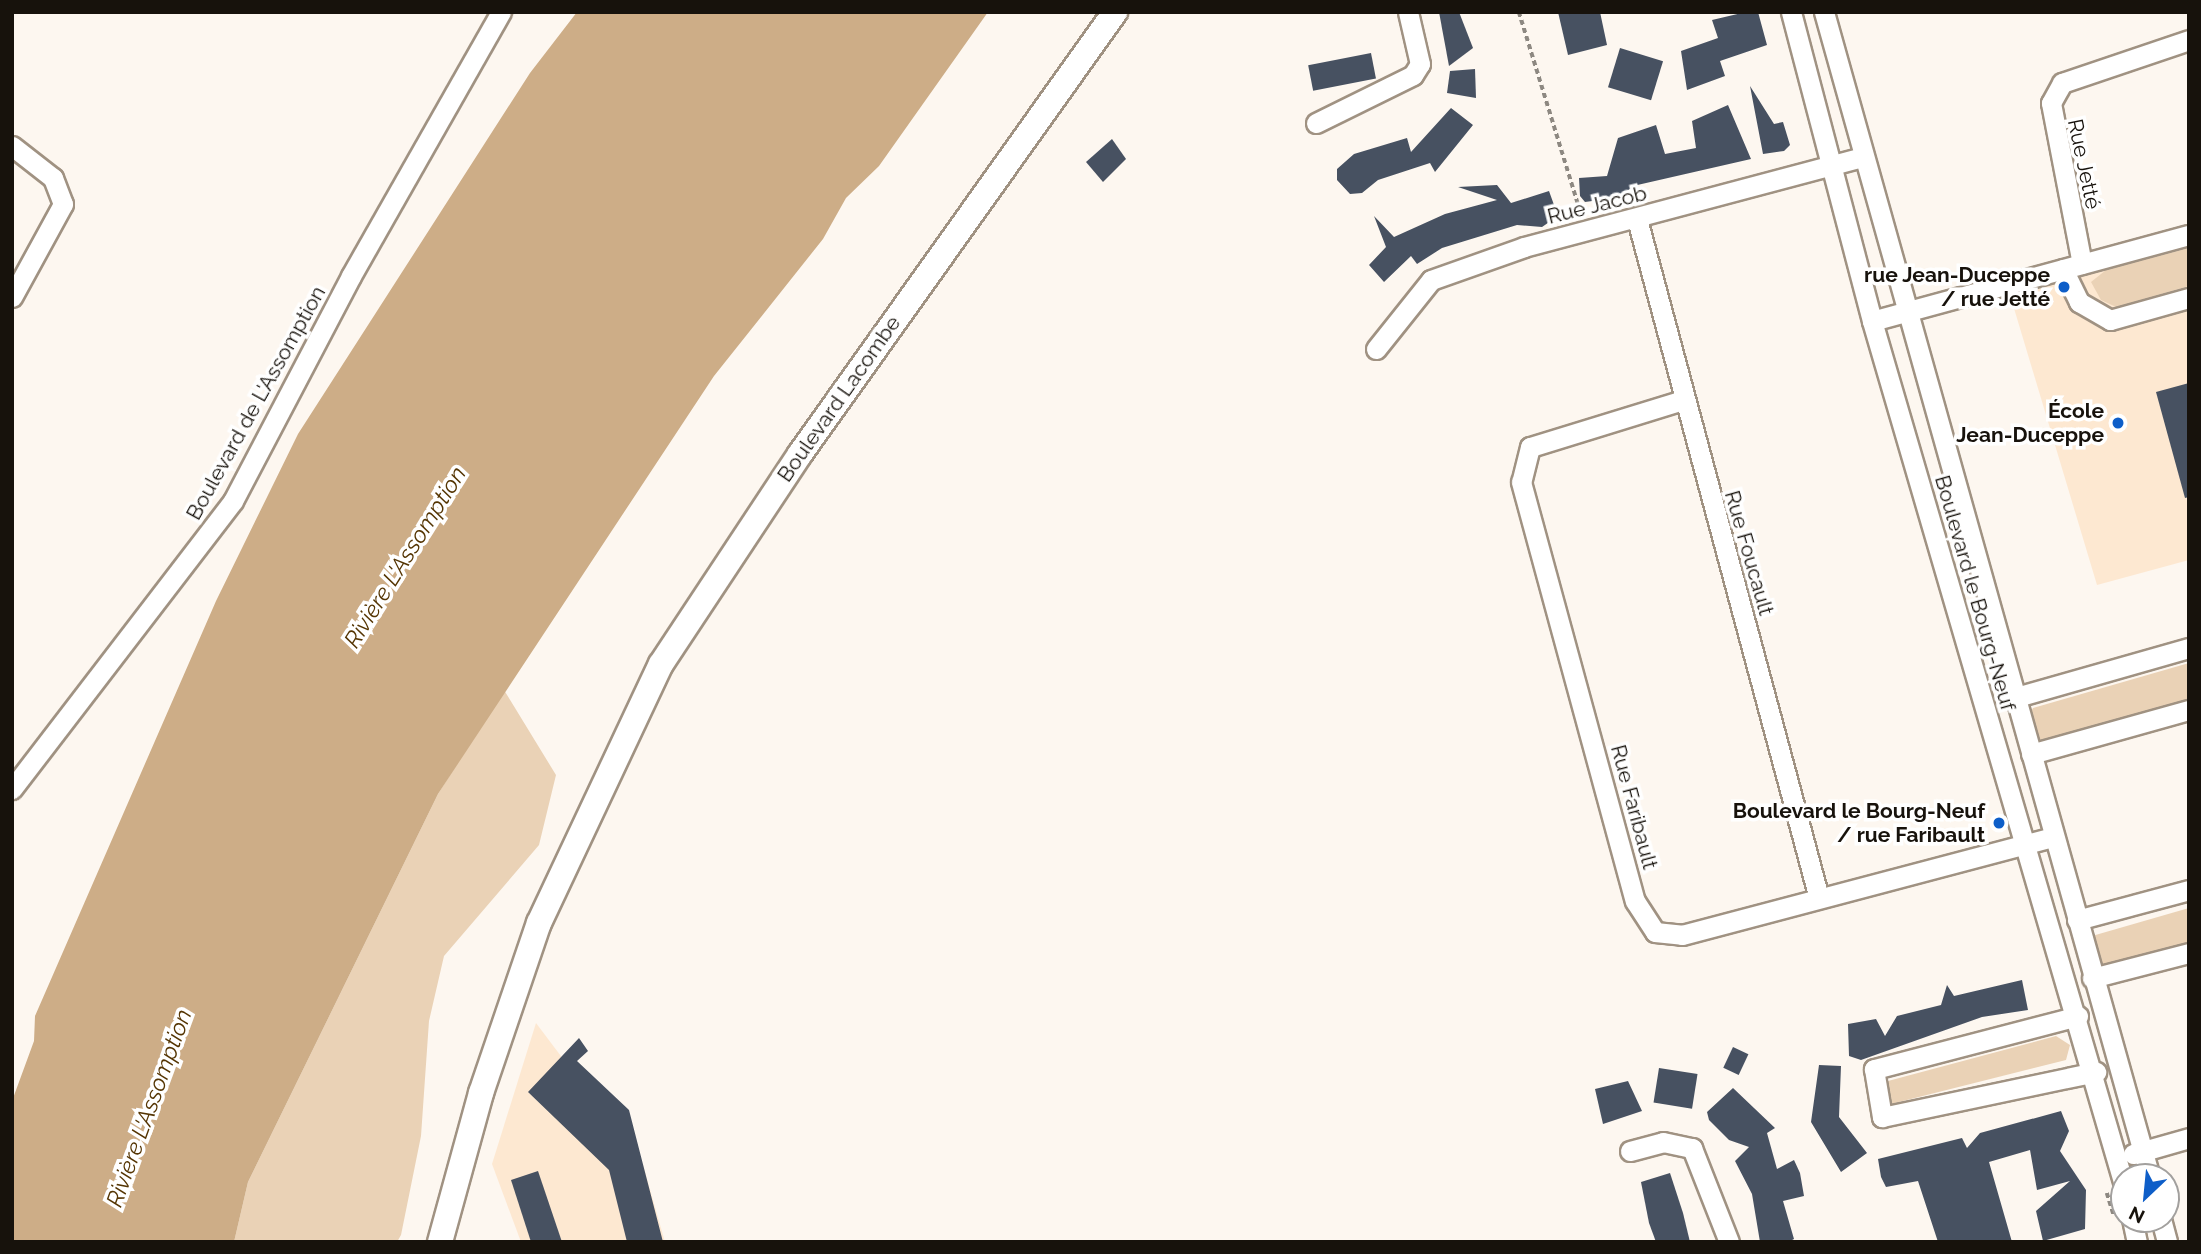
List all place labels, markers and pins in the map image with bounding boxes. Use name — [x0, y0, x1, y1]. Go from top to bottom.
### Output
place label: rue Jean-Duceppe / rue Jetté — [1864, 262, 2050, 312]
marker: rue Jean-Duceppe / rue Jetté — [2056, 279, 2072, 295]
place label: École Jean-Duceppe — [1956, 398, 2104, 448]
marker: École Jean-Duceppe — [2110, 415, 2126, 431]
place label: Boulevard le Bourg-Neuf / rue Faribault — [1733, 798, 1985, 848]
marker: Boulevard le Bourg-Neuf / rue Faribault — [1991, 815, 2007, 831]

